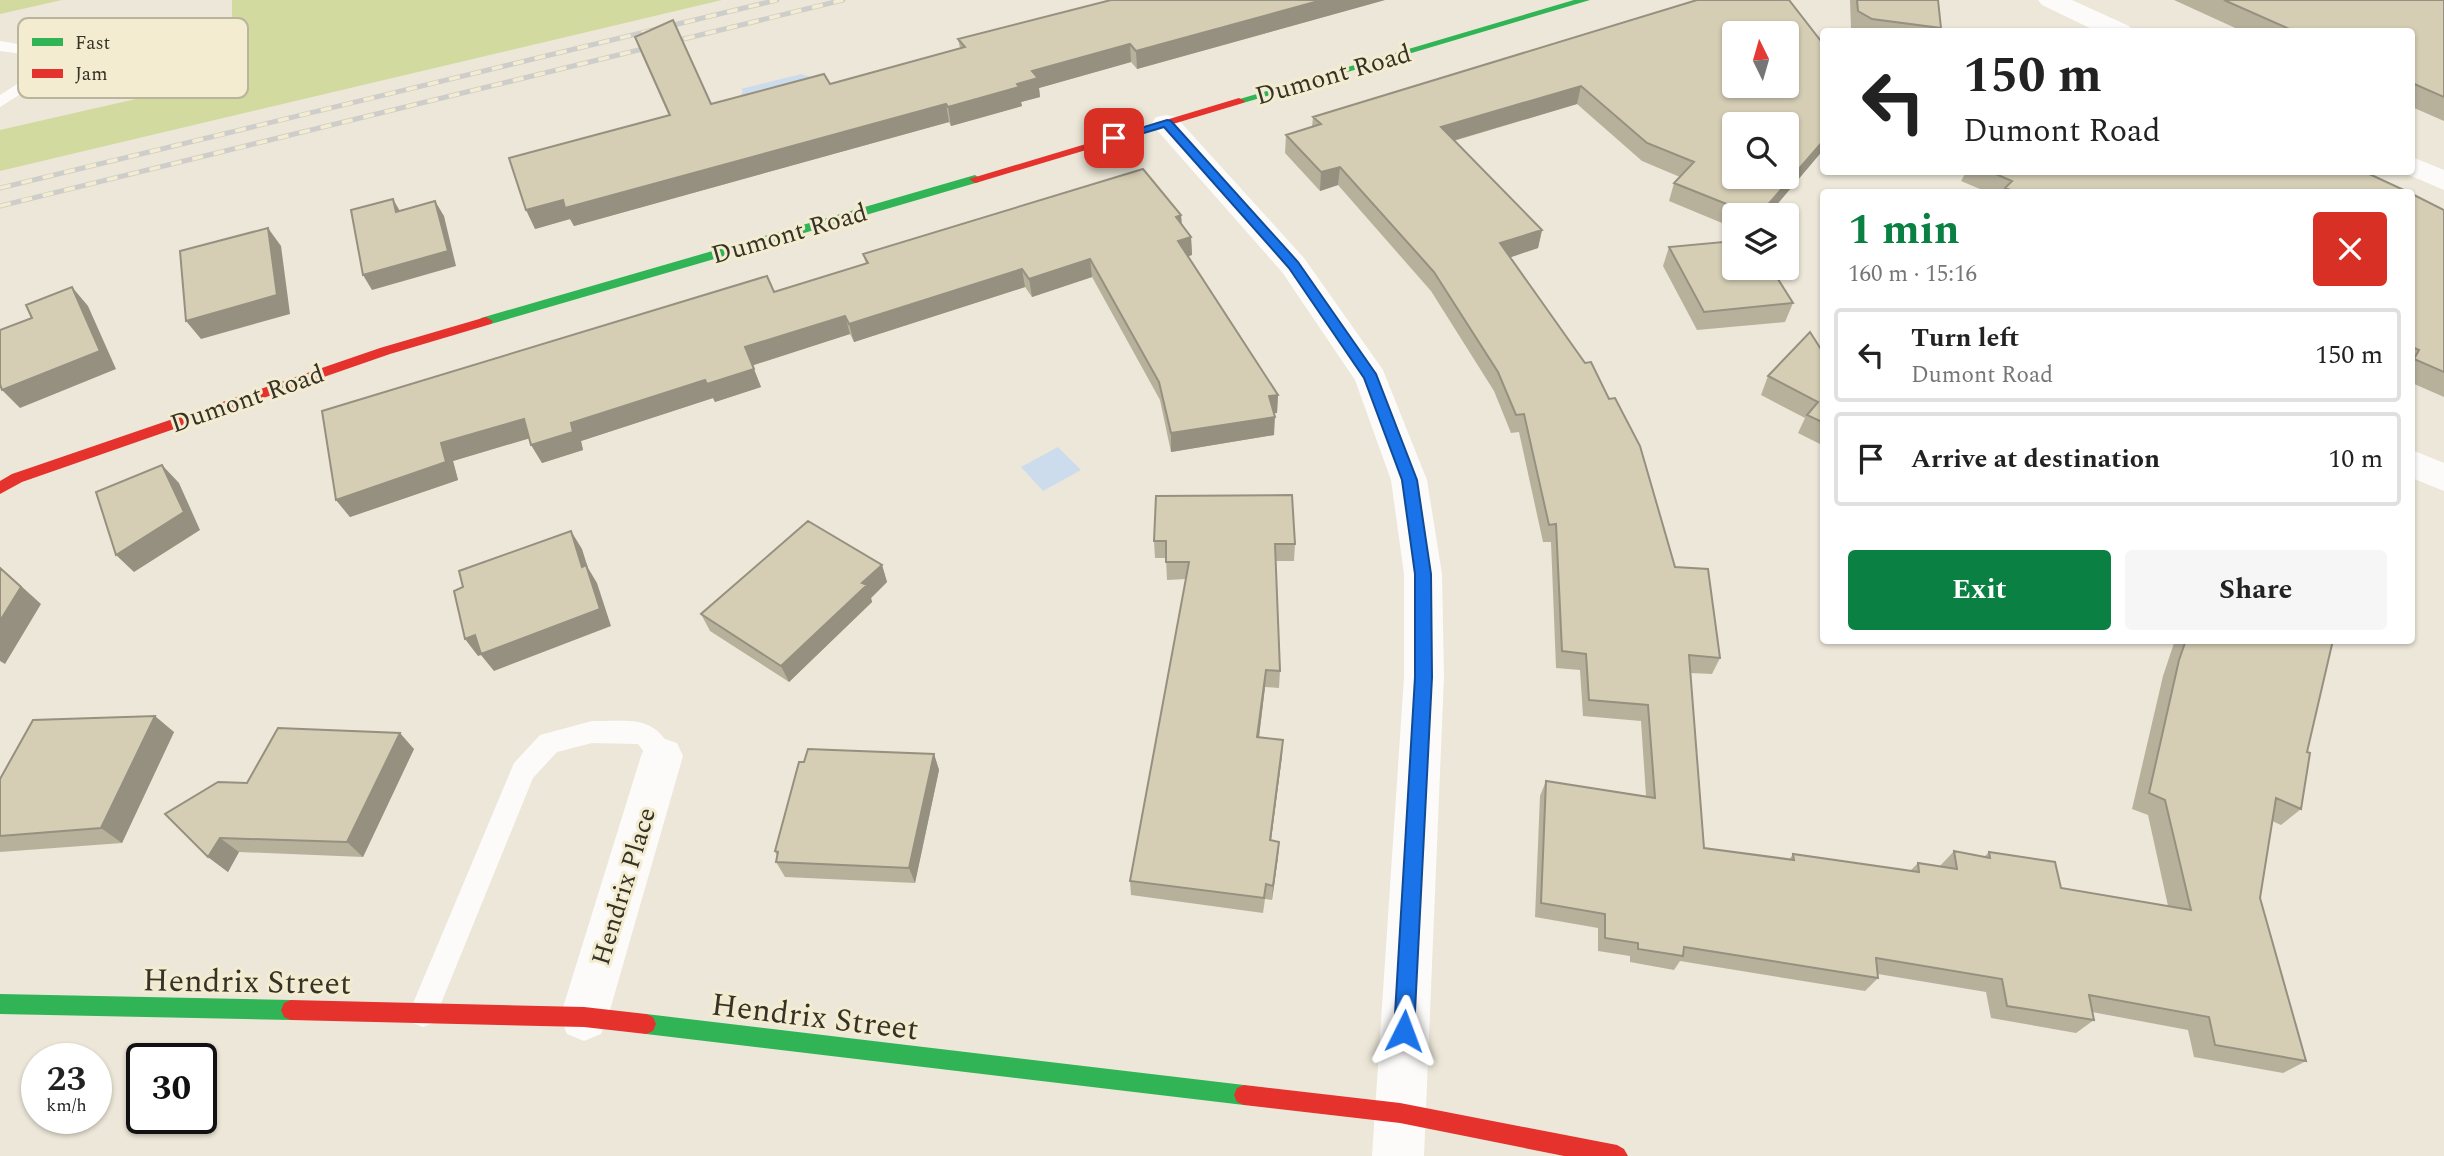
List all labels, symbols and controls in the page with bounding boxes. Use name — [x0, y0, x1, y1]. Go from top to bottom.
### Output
legend — [18, 18, 248, 98]
north arrow — [1722, 21, 1799, 98]
map controls — [1722, 21, 1799, 280]
text: Fast — [75, 29, 111, 58]
street label: Dumont Road — [1251, 34, 1416, 116]
text: 150 m — [1963, 39, 2102, 114]
icon: left — [1848, 56, 1939, 147]
text: Jam — [75, 60, 107, 89]
text: Dumont Road — [1963, 107, 2161, 156]
pin — [1084, 108, 1144, 168]
button: search — [1722, 112, 1799, 189]
icon: arrive — [1095, 119, 1133, 157]
street label: Dumont Road — [707, 193, 872, 275]
text: 1 min — [1848, 199, 1960, 262]
button: layers — [1722, 203, 1799, 280]
button: close — [2313, 212, 2387, 286]
text: 160 m · 15:16 — [1848, 257, 1977, 292]
text: Turn left — [1911, 318, 2019, 358]
text: 150 m — [2315, 335, 2383, 375]
icon: left — [1852, 336, 1890, 374]
street label: Dumont Road — [165, 354, 330, 444]
text: Dumont Road — [1911, 358, 2053, 393]
text: Arrive at destination — [1911, 439, 2160, 479]
text: 10 m — [2328, 439, 2383, 479]
icon: arrive — [1852, 440, 1890, 478]
button: Exit — [1848, 550, 2111, 630]
button: Share — [2125, 550, 2387, 630]
street label: Hendrix Place — [581, 802, 667, 970]
street label: Hendrix Street — [142, 956, 352, 1009]
street label: Hendrix Street — [708, 980, 921, 1055]
position arrow — [1367, 994, 1441, 1068]
speed limit sign: 30 — [126, 1043, 217, 1134]
text: 23 — [47, 1053, 86, 1106]
text: km/h — [46, 1092, 87, 1119]

